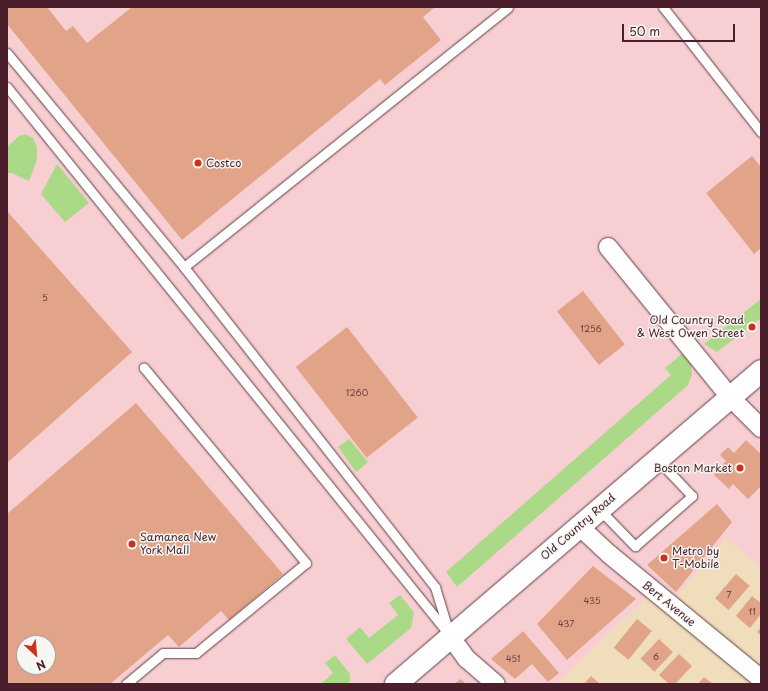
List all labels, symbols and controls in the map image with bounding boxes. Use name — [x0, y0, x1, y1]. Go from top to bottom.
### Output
scale bar — [624, 16, 737, 42]
text: 50 m — [629, 22, 660, 40]
place label: Costco — [206, 156, 241, 170]
marker: Costco — [193, 158, 203, 168]
house number: 5 — [42, 292, 48, 302]
place label: Old Country Road & West Owen Street — [637, 314, 744, 340]
marker: Old Country Road & West Owen Street — [747, 322, 757, 332]
house number: 1256 — [580, 323, 602, 333]
house number: 1260 — [346, 387, 368, 397]
place label: Boston Market — [654, 461, 732, 475]
marker: Boston Market — [735, 463, 745, 473]
street label: Old Country Road — [538, 491, 618, 563]
place label: Samanea New York Mall — [140, 531, 217, 557]
marker: Samanea New York Mall — [127, 539, 137, 549]
place label: Metro by T-Mobile — [672, 545, 719, 571]
marker: Metro by T-Mobile — [659, 553, 669, 563]
street label: Bert Avenue — [640, 579, 698, 629]
house number: 7 — [726, 589, 732, 599]
house number: 435 — [583, 595, 601, 605]
house number: 11 — [748, 606, 756, 616]
house number: 437 — [558, 618, 574, 628]
north arrow — [16, 635, 56, 675]
house number: 6 — [653, 651, 659, 661]
house number: 451 — [506, 653, 520, 663]
text: N — [33, 656, 49, 675]

